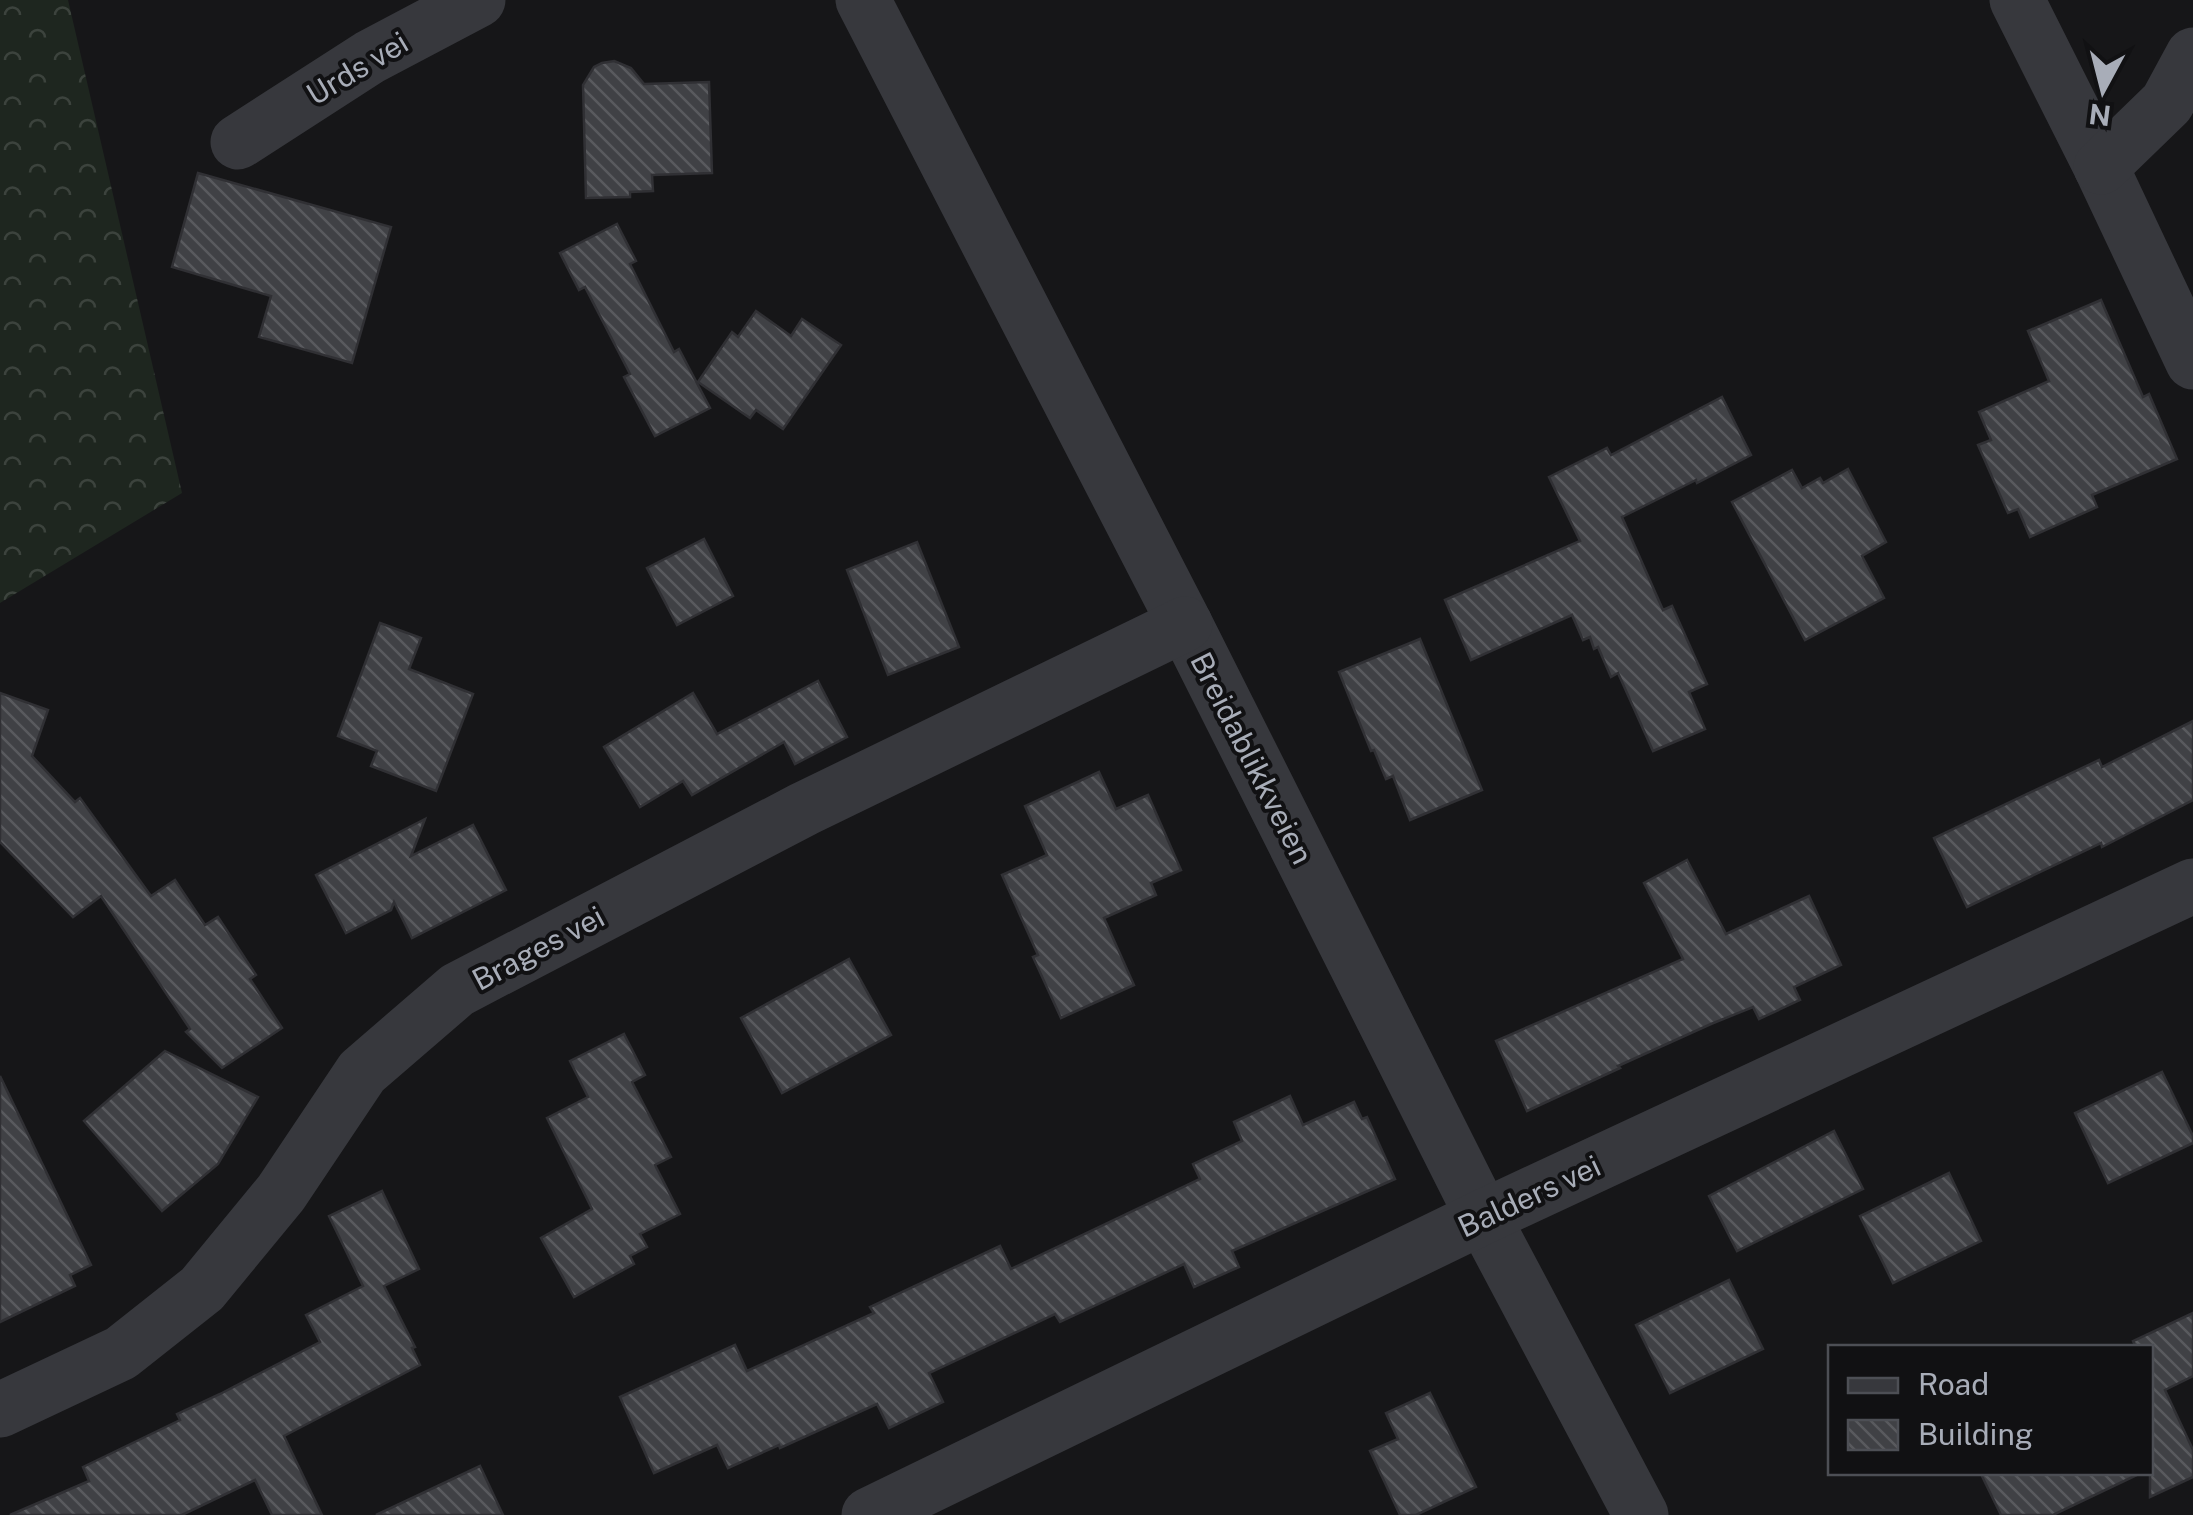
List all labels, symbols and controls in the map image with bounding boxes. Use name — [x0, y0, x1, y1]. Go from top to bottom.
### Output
street label: Urds vei — [300, 24, 414, 112]
north arrow — [2053, 40, 2153, 140]
text: N — [2087, 98, 2113, 133]
street label: Breidablikkveien — [1183, 646, 1321, 870]
street label: Brages vei — [466, 898, 610, 998]
street label: Balders vei — [1452, 1147, 1606, 1245]
legend — [1828, 1345, 2153, 1475]
text: Road — [1918, 1366, 1989, 1402]
text: Building — [1918, 1416, 2033, 1452]

